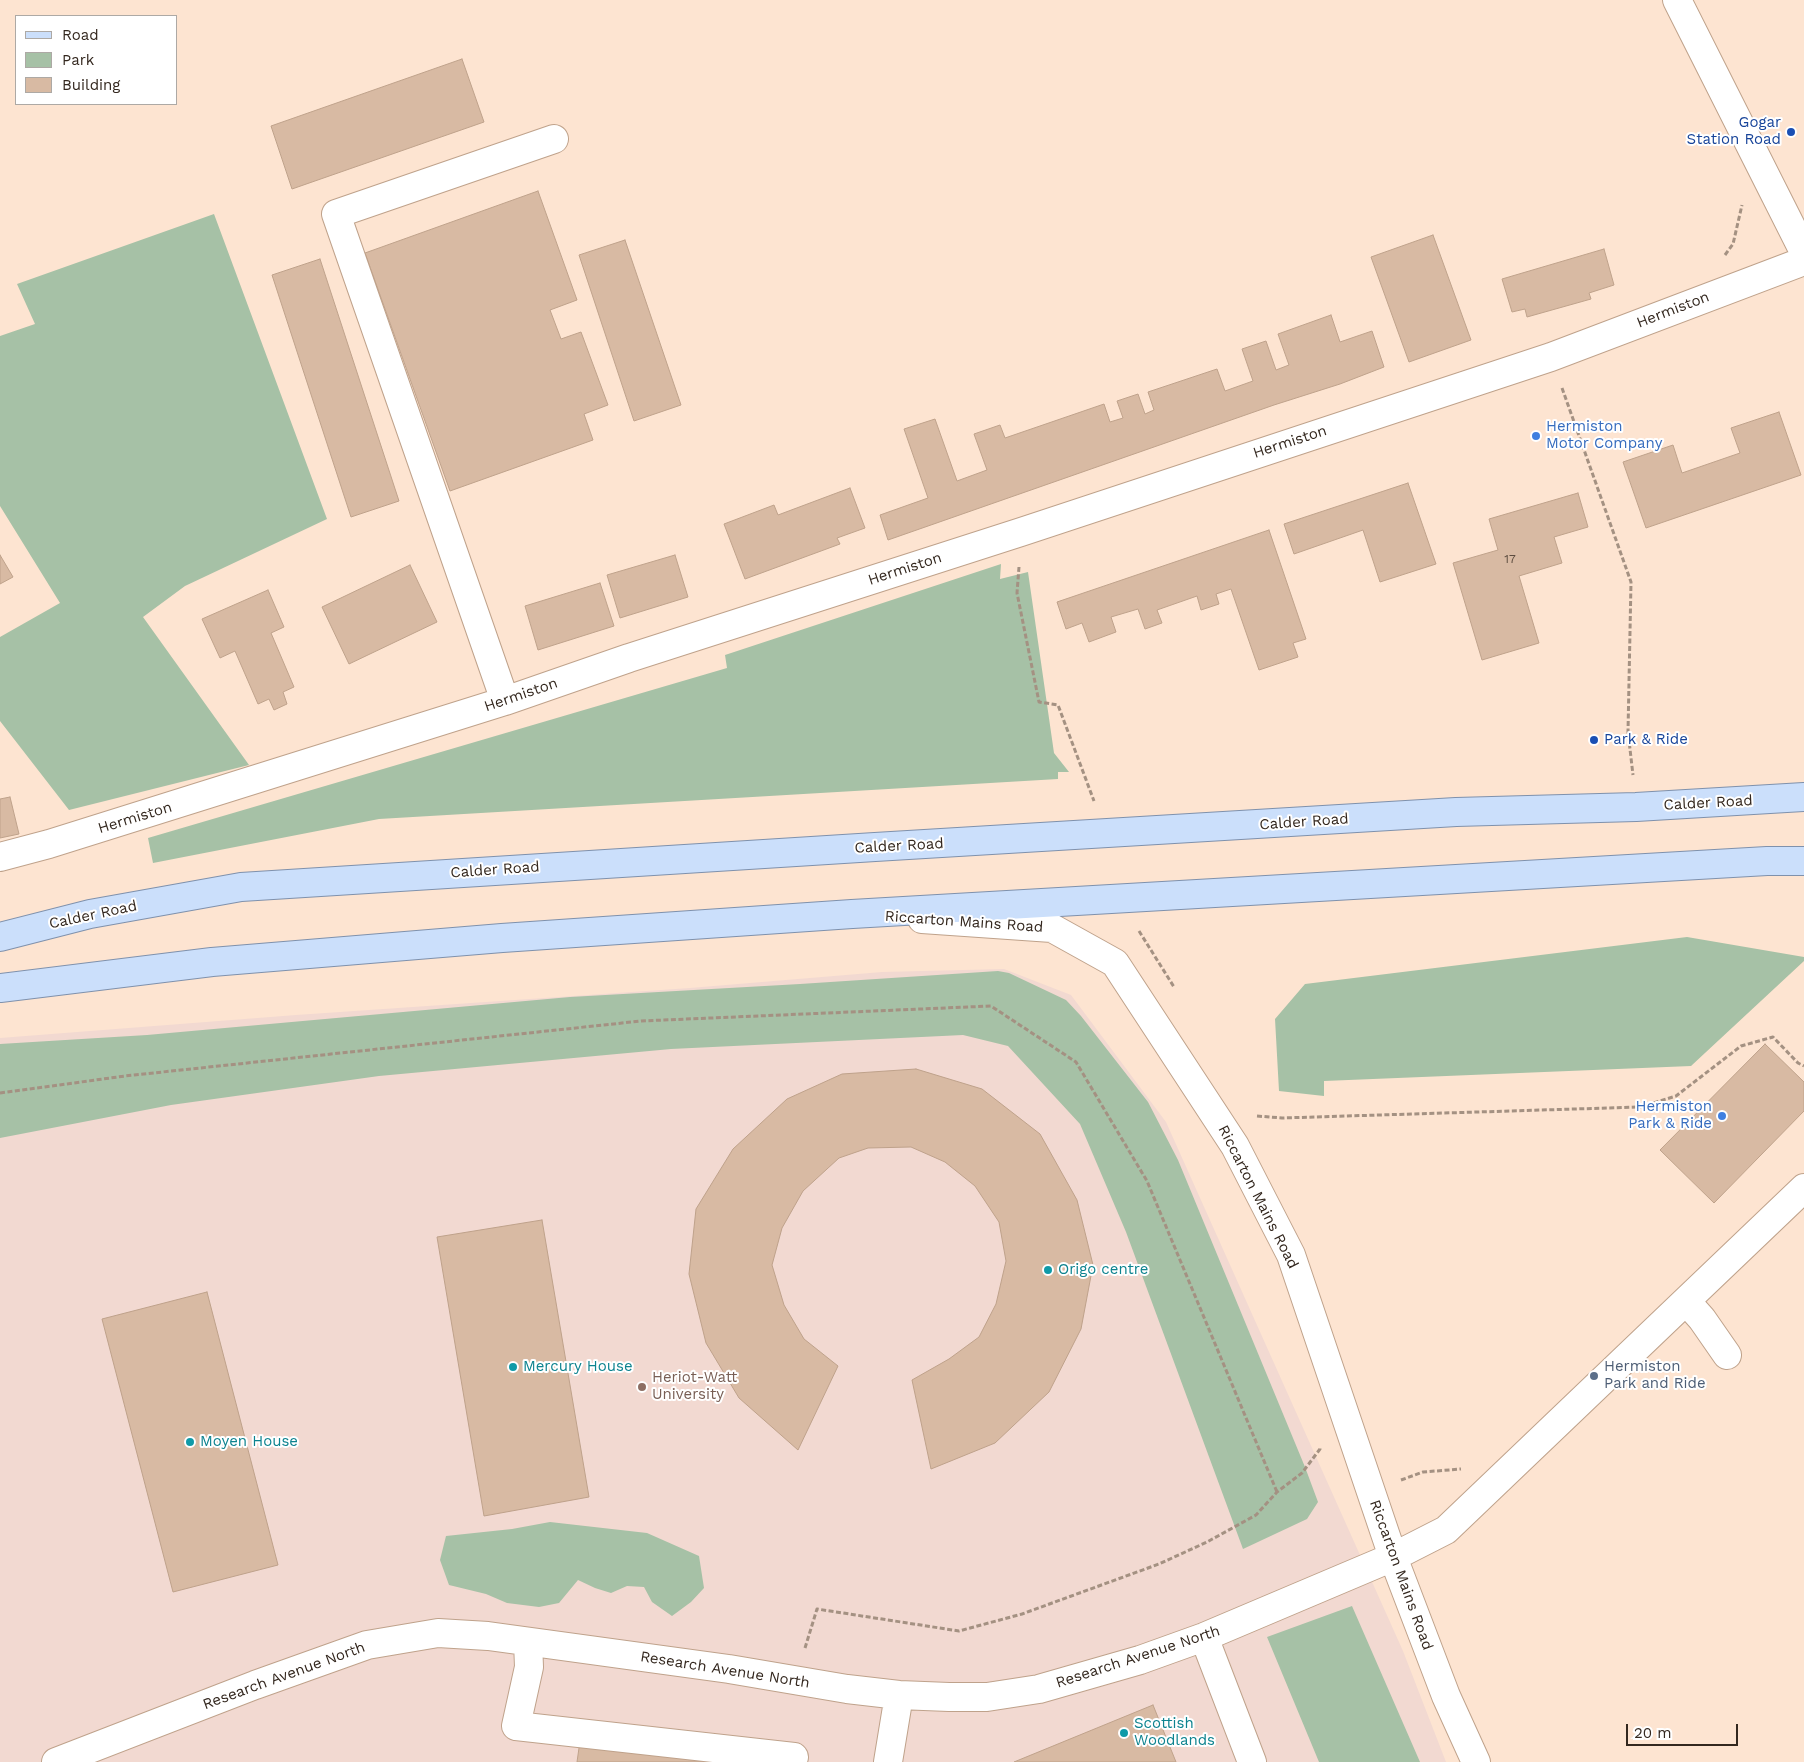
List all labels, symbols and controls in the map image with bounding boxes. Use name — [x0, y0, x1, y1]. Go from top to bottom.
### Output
legend — [15, 15, 178, 105]
text: Road — [62, 26, 99, 44]
text: Park — [62, 51, 94, 69]
text: Building — [62, 76, 120, 94]
place label: Gogar Station Road — [1687, 114, 1781, 149]
marker: Gogar Station Road — [1785, 126, 1797, 138]
street label: Hermiston — [1634, 288, 1712, 332]
place label: Hermiston Motor Company — [1546, 418, 1662, 453]
street label: Hermiston — [1251, 422, 1329, 462]
marker: Hermiston Motor Company — [1530, 430, 1542, 442]
street label: Hermiston — [866, 549, 944, 589]
house number: 17 — [1504, 552, 1516, 566]
street label: Hermiston — [482, 674, 560, 716]
place label: Park & Ride — [1604, 731, 1688, 749]
marker: Park & Ride — [1588, 734, 1600, 746]
street label: Calder Road — [1663, 792, 1753, 814]
street label: Hermiston — [96, 798, 174, 838]
street label: Calder Road — [1259, 810, 1349, 834]
street label: Calder Road — [854, 835, 944, 857]
street label: Calder Road — [450, 858, 540, 882]
street label: Calder Road — [47, 897, 139, 933]
street label: Riccarton Mains Road — [884, 907, 1044, 937]
place label: Hermiston Park & Ride — [1628, 1098, 1712, 1133]
marker: Hermiston Park & Ride — [1716, 1110, 1728, 1122]
street label: Riccarton Mains Road — [1214, 1122, 1302, 1272]
place label: Origo centre — [1058, 1261, 1148, 1279]
marker: Origo centre — [1042, 1264, 1054, 1276]
place label: Mercury House — [523, 1358, 633, 1376]
place label: Hermiston Park and Ride — [1604, 1358, 1706, 1393]
marker: Mercury House — [507, 1361, 519, 1373]
place label: Heriot-Watt University — [652, 1369, 737, 1404]
marker: Hermiston Park and Ride — [1588, 1370, 1600, 1382]
marker: Heriot-Watt University — [636, 1381, 648, 1393]
place label: Moyen House — [200, 1433, 298, 1451]
marker: Moyen House — [184, 1436, 196, 1448]
street label: Riccarton Mains Road — [1365, 1497, 1437, 1653]
street label: Research Avenue North — [1054, 1622, 1222, 1692]
street label: Research Avenue North — [200, 1638, 368, 1714]
street label: Research Avenue North — [639, 1648, 811, 1692]
scale bar — [1629, 1714, 1742, 1746]
place label: Scottish Woodlands — [1134, 1715, 1215, 1750]
text: 20 m — [1634, 1724, 1672, 1742]
marker: Scottish Woodlands — [1118, 1727, 1130, 1739]

